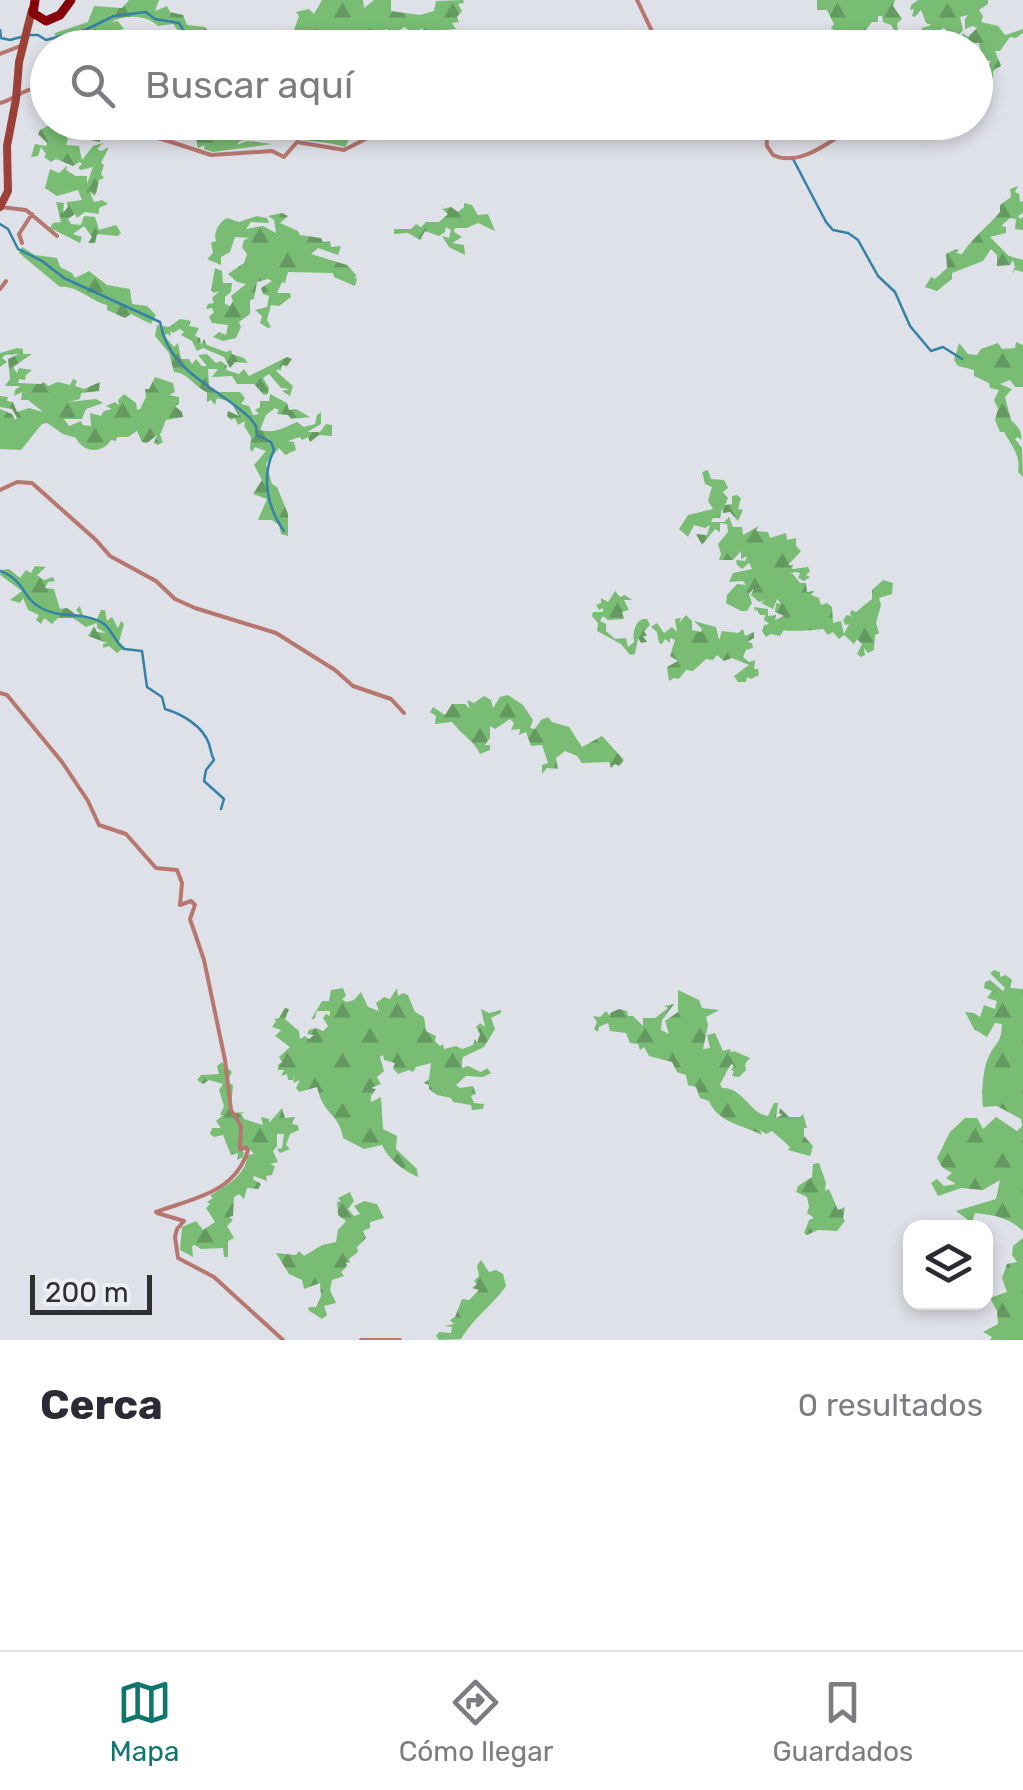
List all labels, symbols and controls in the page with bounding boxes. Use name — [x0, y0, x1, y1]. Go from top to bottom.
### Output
search box — [30, 30, 993, 140]
icon: search — [65, 58, 120, 113]
text: Buscar aquí — [145, 62, 353, 108]
map controls — [903, 1220, 993, 1310]
button: layers — [903, 1220, 993, 1310]
scale bar — [30, 1270, 152, 1314]
text: 200 m — [45, 1276, 129, 1309]
text: Cerca — [40, 1380, 163, 1430]
text: 0 resultados — [798, 1386, 983, 1424]
tab: Mapa — [110, 1675, 179, 1768]
tab: Cómo llegar — [399, 1675, 553, 1768]
tab: Guardados — [773, 1675, 913, 1768]

